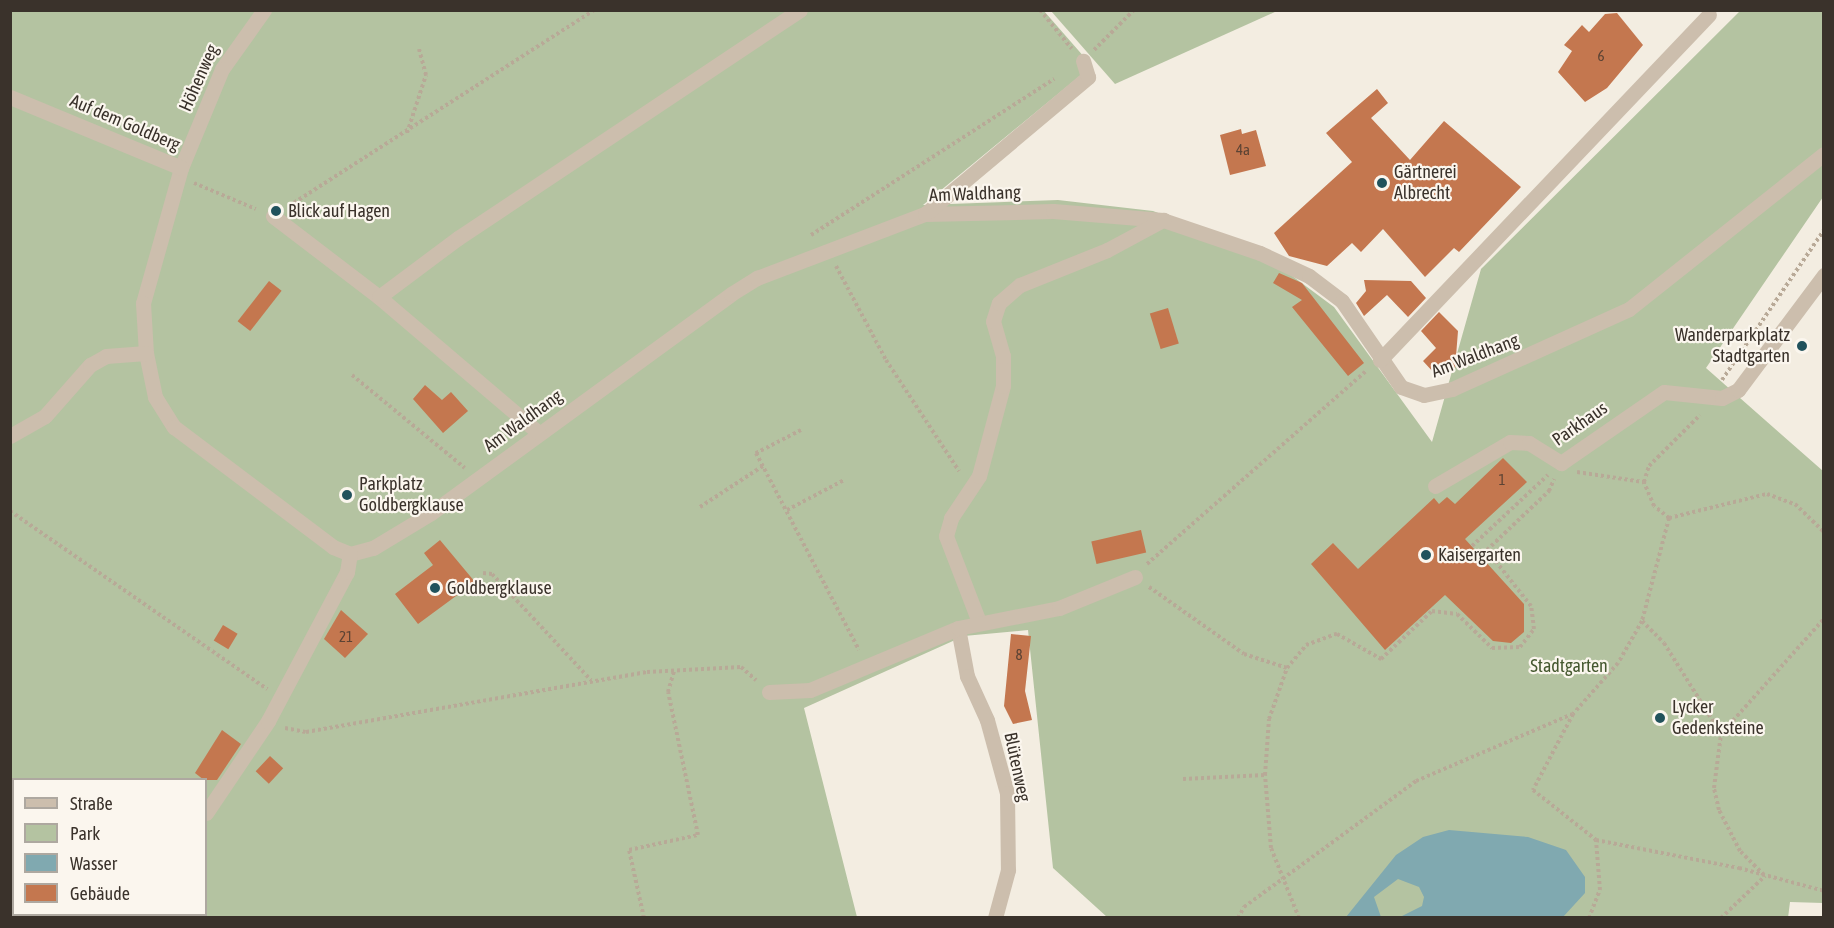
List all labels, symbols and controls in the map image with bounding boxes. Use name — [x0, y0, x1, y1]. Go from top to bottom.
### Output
street label: Höhenweg — [175, 41, 223, 115]
house number: 6 — [1597, 47, 1605, 65]
street label: Auf dem Goldberg — [67, 90, 183, 156]
house number: 4a — [1236, 141, 1250, 159]
place label: Gärtnerei Albrecht — [1394, 162, 1457, 204]
marker: Gärtnerei Albrecht — [1375, 176, 1389, 190]
street label: Am Waldhang — [929, 182, 1021, 206]
place label: Blick auf Hagen — [288, 200, 390, 222]
marker: Blick auf Hagen — [269, 204, 283, 218]
place label: Wanderparkplatz Stadtgarten — [1675, 325, 1790, 368]
street label: Am Waldhang — [1428, 329, 1522, 383]
marker: Wanderparkplatz Stadtgarten — [1795, 339, 1809, 353]
street label: Am Waldhang — [480, 385, 566, 457]
street label: Parkhaus — [1548, 397, 1612, 451]
house number: 1 — [1498, 471, 1506, 489]
place label: Parkplatz Goldbergklause — [359, 474, 464, 516]
marker: Parkplatz Goldbergklause — [340, 488, 354, 502]
place label: Kaisergarten — [1438, 544, 1521, 566]
marker: Kaisergarten — [1419, 548, 1433, 562]
place label: Goldbergklause — [447, 577, 552, 599]
marker: Goldbergklause — [428, 581, 442, 595]
house number: 21 — [339, 628, 353, 646]
house number: 8 — [1015, 646, 1023, 664]
park label: Stadtgarten — [1530, 655, 1608, 677]
place label: Lycker Gedenksteine — [1672, 697, 1764, 740]
marker: Lycker Gedenksteine — [1653, 711, 1667, 725]
street label: Blütenweg — [999, 730, 1035, 804]
legend — [12, 778, 207, 916]
text: Straße — [70, 793, 113, 814]
text: Park — [70, 823, 100, 844]
text: Wasser — [70, 853, 117, 874]
text: Gebäude — [70, 883, 130, 904]

